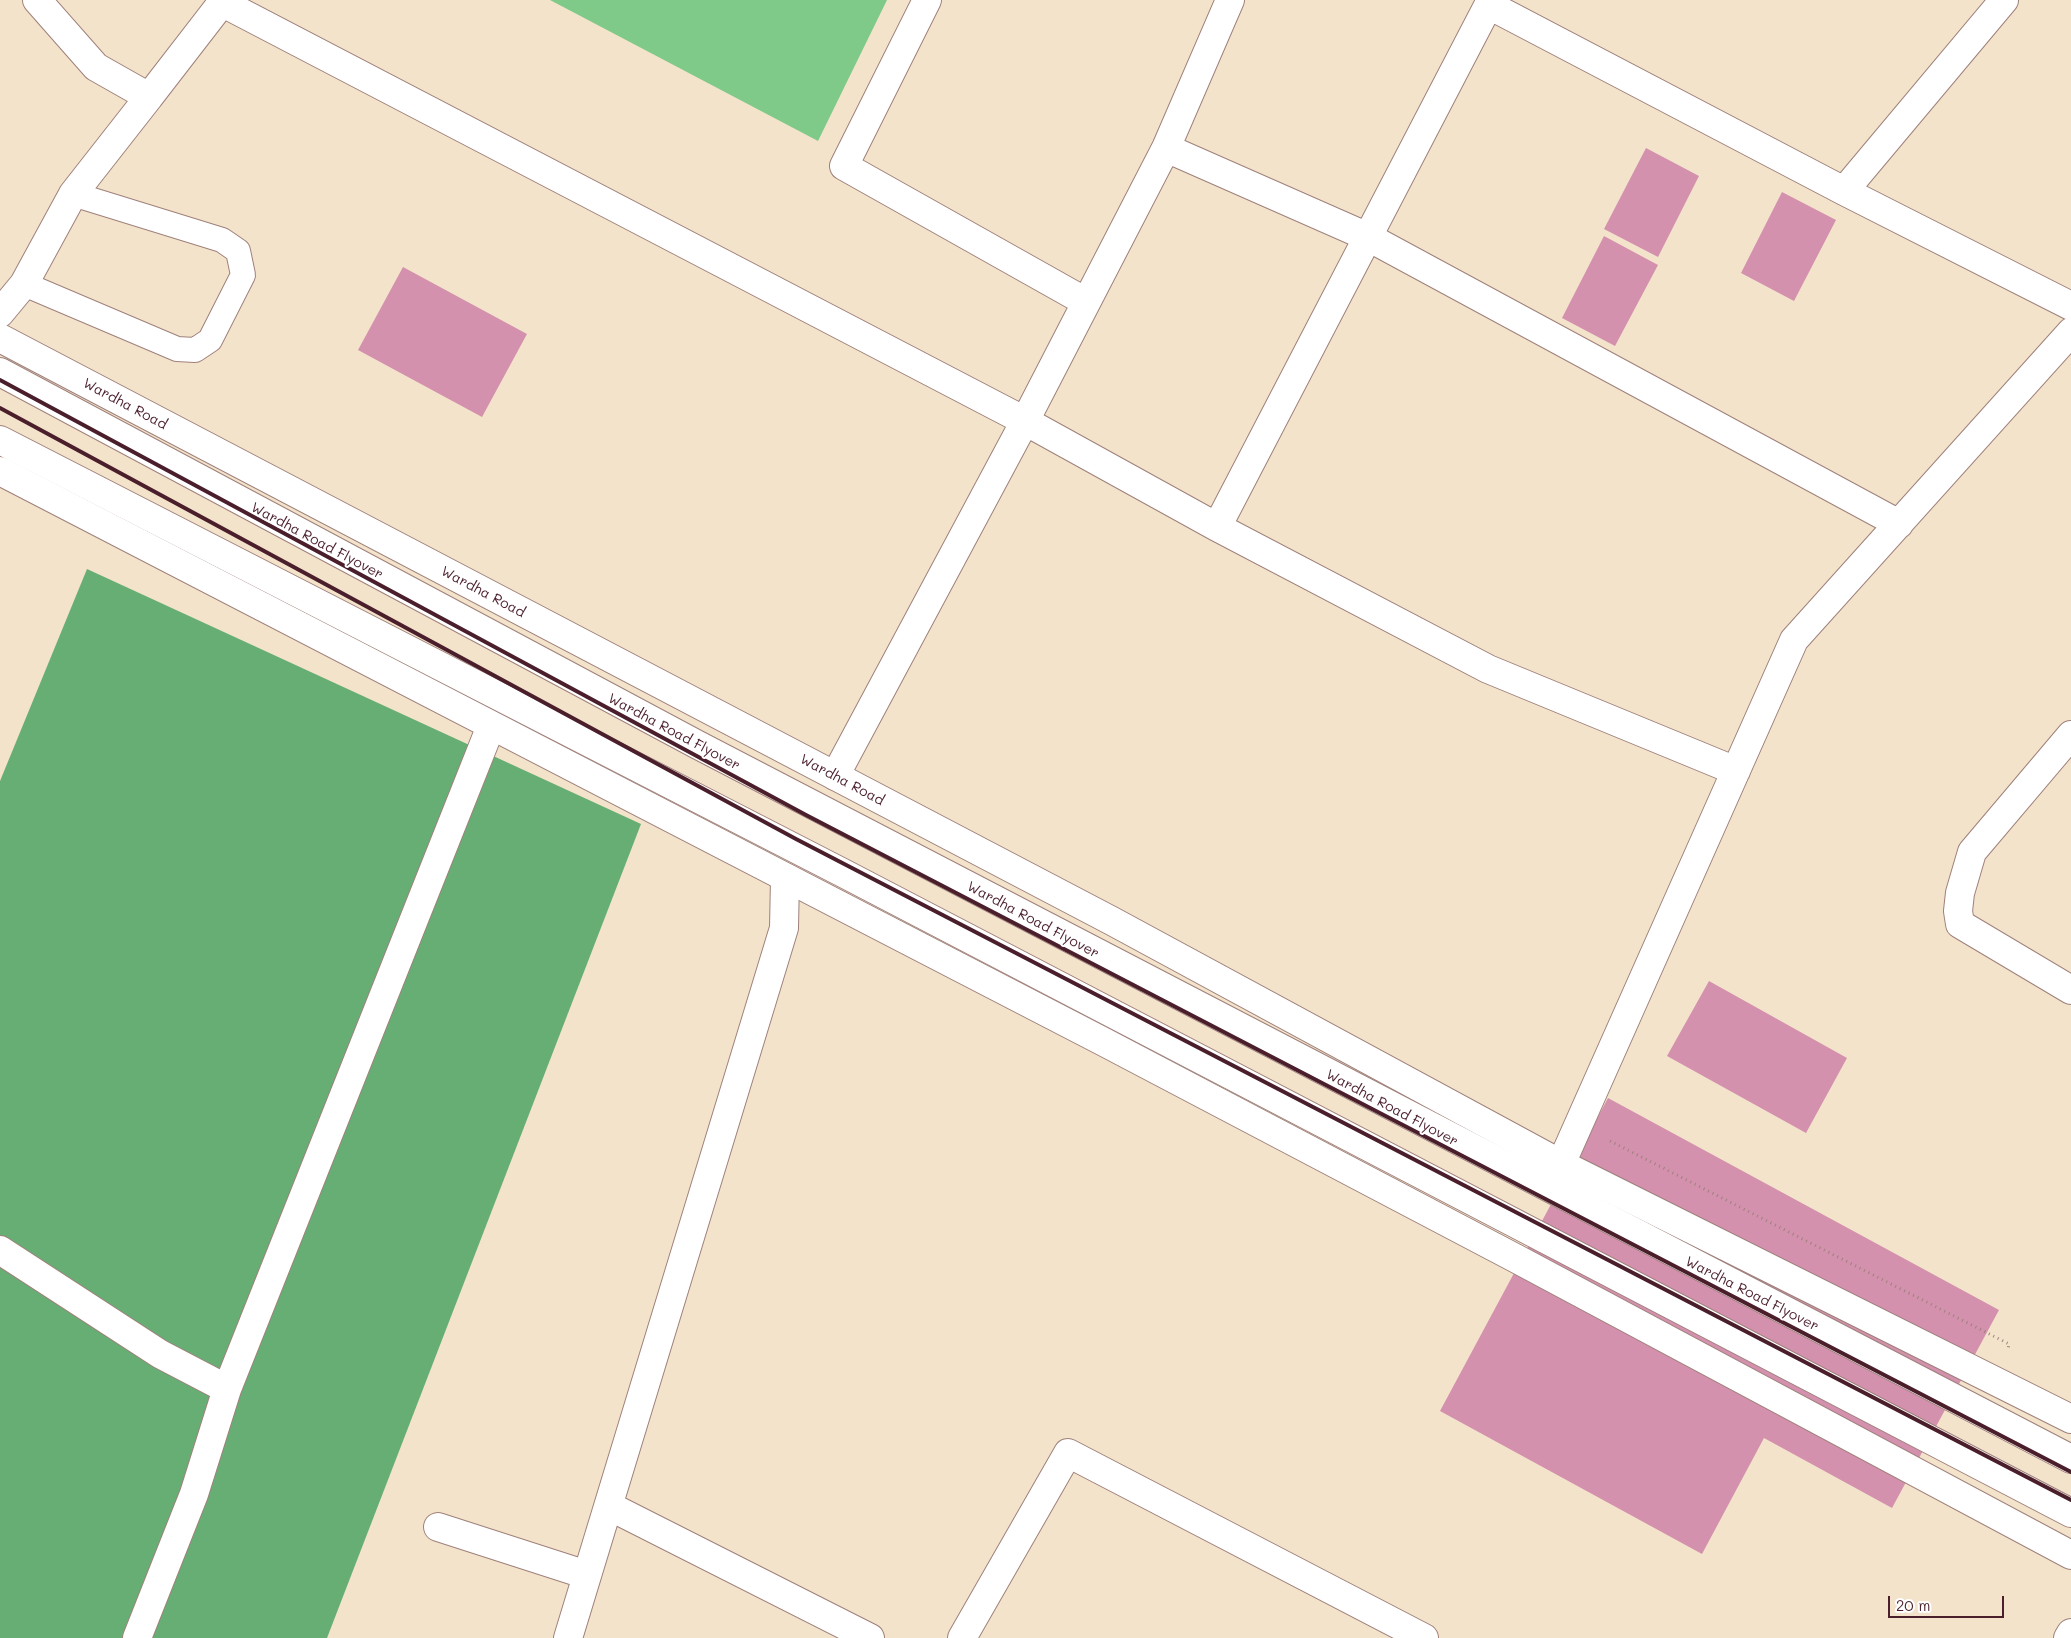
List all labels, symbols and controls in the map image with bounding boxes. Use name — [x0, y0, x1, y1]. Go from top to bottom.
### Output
street label: Wardha Road — [80, 375, 170, 433]
street label: Wardha Road Flyover — [248, 499, 386, 583]
street label: Wardha Road — [438, 563, 528, 621]
street label: Wardha Road Flyover — [605, 690, 743, 774]
street label: Wardha Road — [797, 751, 887, 809]
street label: Wardha Road Flyover — [964, 878, 1102, 962]
street label: Wardha Road Flyover — [1323, 1066, 1461, 1150]
street label: Wardha Road Flyover — [1683, 1253, 1821, 1335]
scale bar — [1891, 1586, 2007, 1618]
text: 20 m — [1896, 1595, 1930, 1615]

